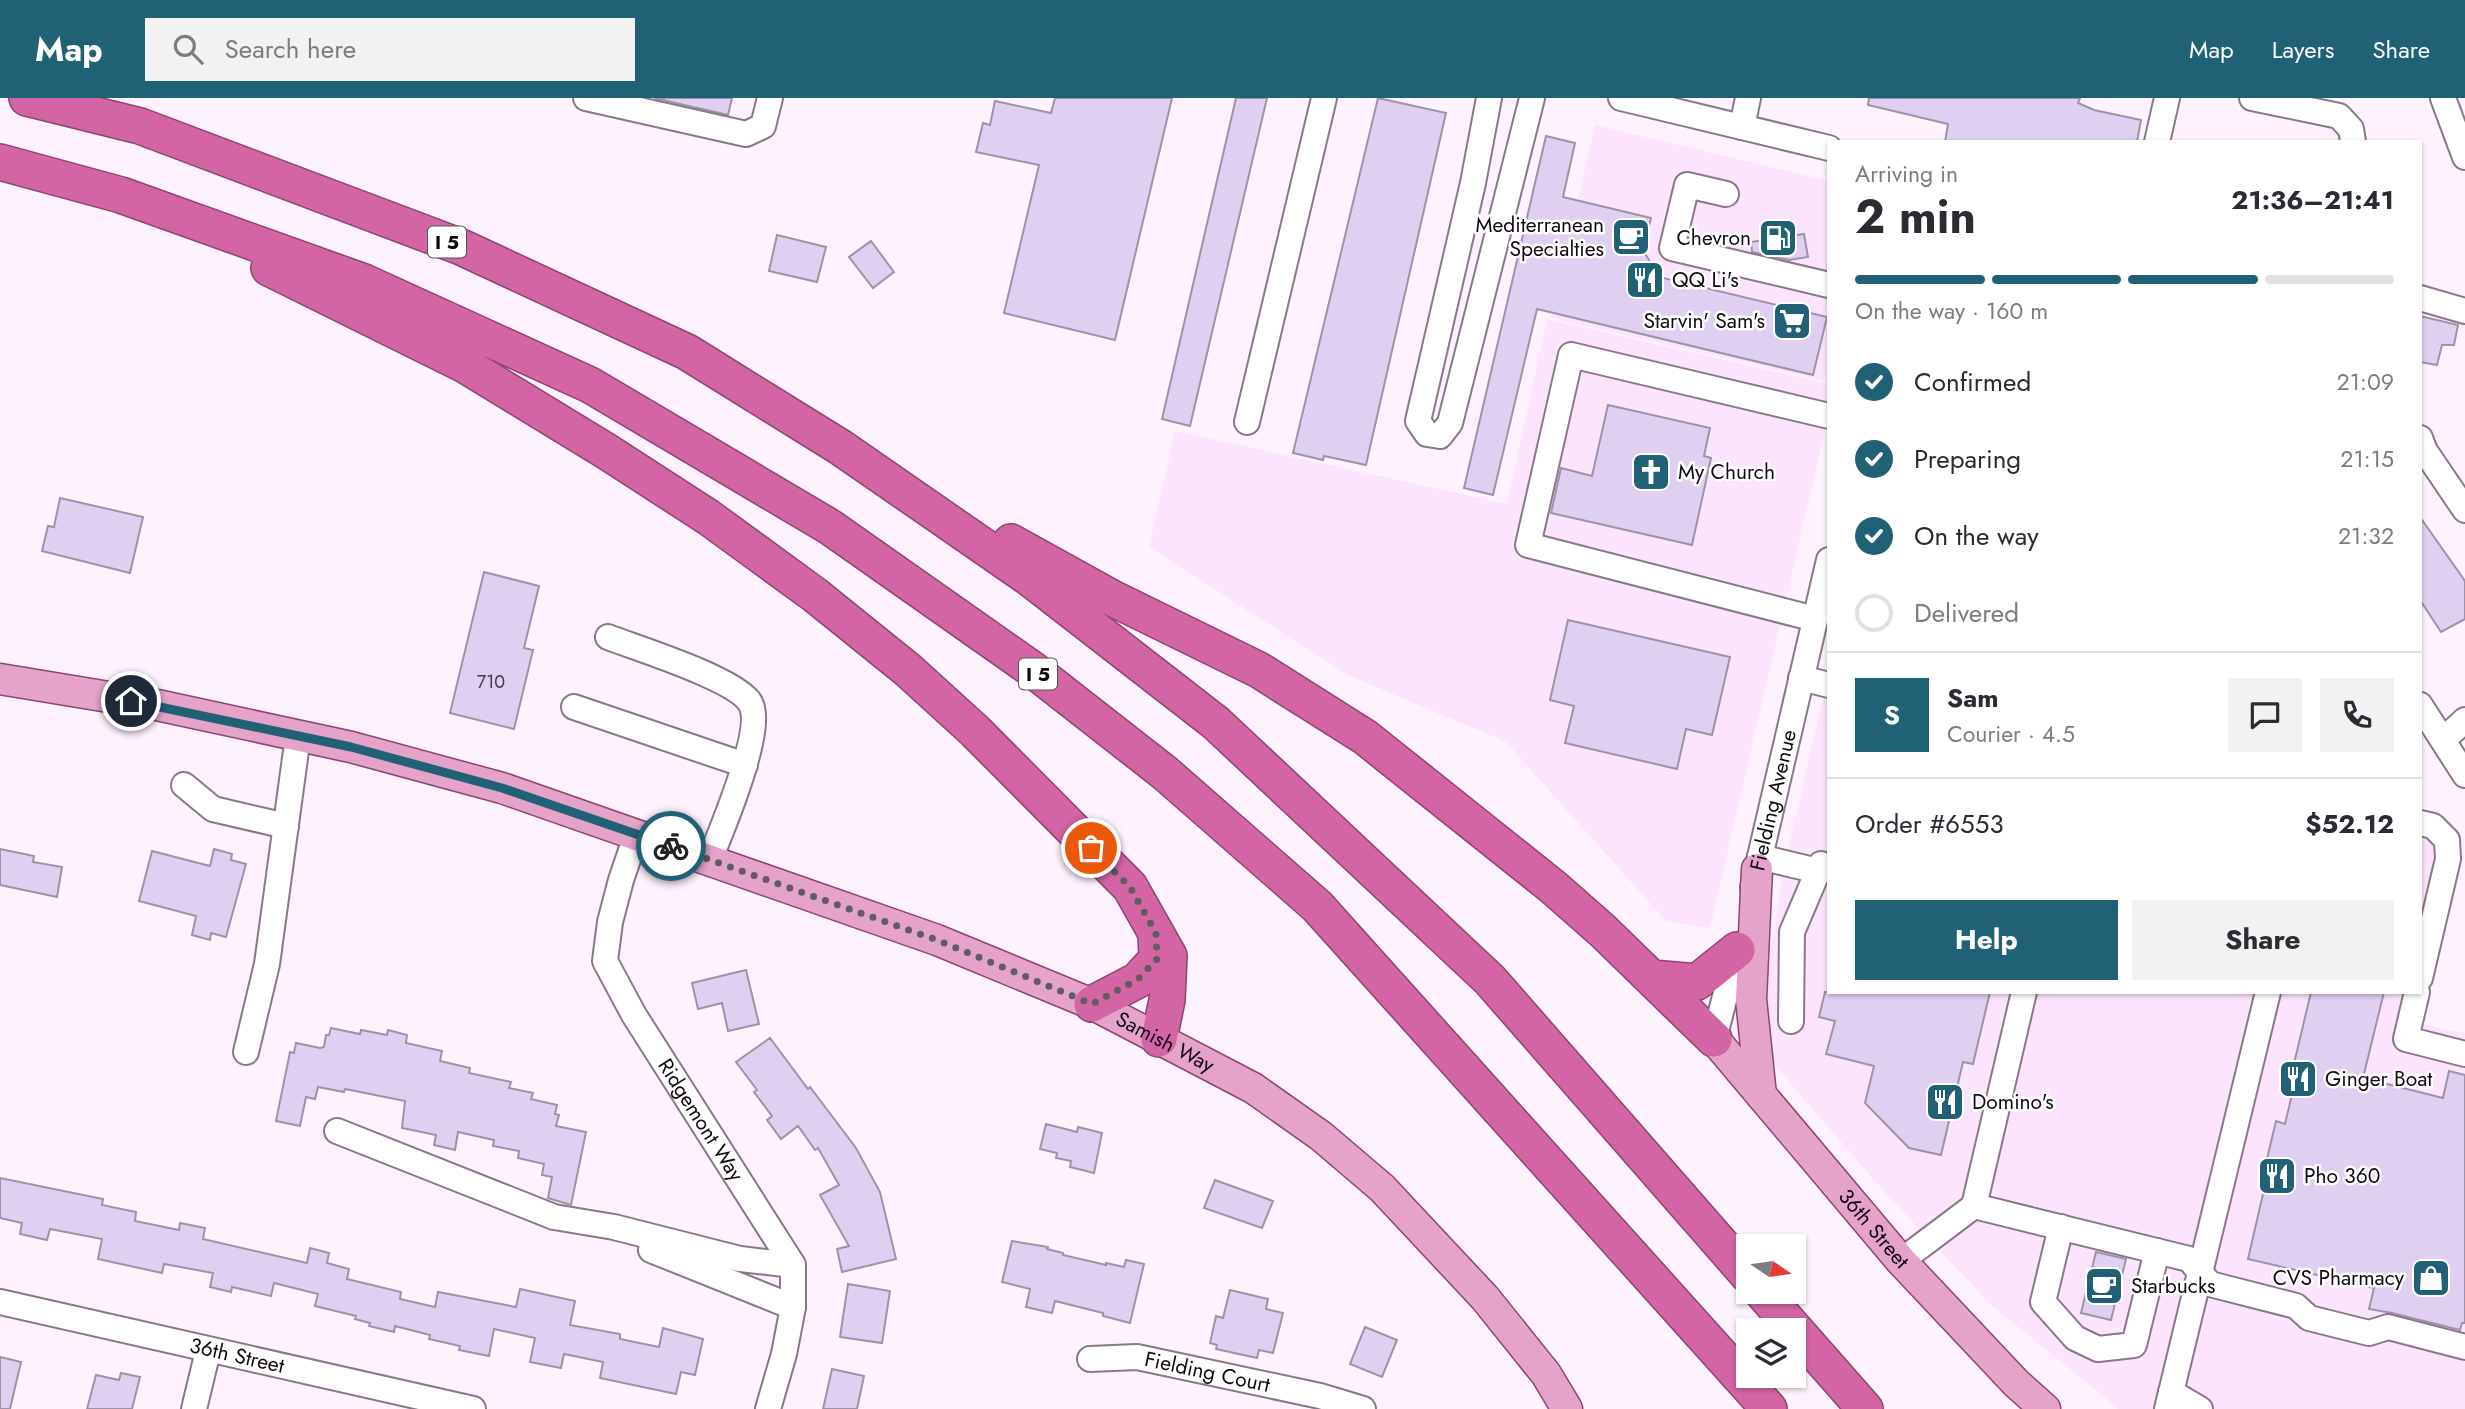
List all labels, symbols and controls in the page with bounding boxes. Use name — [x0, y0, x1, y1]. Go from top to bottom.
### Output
search box — [145, 18, 635, 81]
text: Map — [35, 26, 103, 73]
icon: search — [169, 30, 207, 68]
text: Search here — [225, 30, 356, 68]
text: Map — [2189, 32, 2234, 67]
text: Layers — [2272, 32, 2334, 67]
text: Share — [2372, 32, 2430, 67]
text: Arriving in — [1855, 157, 1958, 191]
text: 21:36–21:41 — [2231, 181, 2394, 219]
text: 2 min — [1855, 184, 1976, 250]
place label: Mediterranean Specialties — [1475, 210, 1604, 264]
cafe icon: Mediterranean Specialties — [1610, 216, 1652, 258]
fuel station icon: Chevron — [1757, 217, 1799, 259]
place label: Chevron — [1676, 223, 1751, 253]
road number: I 5 — [428, 226, 466, 258]
restaurant icon: QQ Li's — [1624, 259, 1666, 301]
place label: QQ Li's — [1672, 265, 1739, 295]
text: On the way · 160 m — [1855, 294, 2048, 328]
supermarket icon: Starvin' Sam's — [1771, 300, 1813, 342]
place label: Starvin' Sam's — [1643, 306, 1765, 336]
icon: check — [1855, 363, 1893, 401]
text: Confirmed — [1914, 363, 2031, 401]
text: 21:09 — [2337, 365, 2394, 399]
icon: check — [1855, 440, 1893, 478]
text: Preparing — [1914, 440, 2021, 478]
text: 21:15 — [2340, 442, 2394, 476]
church icon: My Church — [1630, 451, 1672, 493]
place label: My Church — [1678, 457, 1775, 487]
icon: check — [1855, 517, 1893, 555]
text: On the way — [1914, 517, 2039, 555]
text: 21:32 — [2338, 519, 2394, 553]
text: Delivered — [1914, 594, 2019, 632]
road number: I 5 — [1019, 659, 1057, 690]
house number: 710 — [477, 669, 505, 695]
pin — [101, 671, 161, 731]
button: chat — [2228, 678, 2302, 752]
button: phone — [2320, 678, 2394, 752]
text: Sam — [1947, 679, 1999, 717]
icon: home — [112, 682, 150, 720]
text: S — [1884, 696, 1900, 734]
text: Courier · 4.5 — [1947, 717, 2075, 751]
street label: Fielding Avenue — [1742, 727, 1804, 874]
text: Order #6553 — [1855, 805, 2004, 843]
text: $52.12 — [2305, 805, 2394, 843]
courier — [636, 811, 706, 881]
pin — [1061, 818, 1121, 878]
icon: bike — [652, 827, 690, 865]
icon: bag — [1072, 829, 1110, 867]
button: Help — [1855, 900, 2118, 980]
button: Share — [2132, 900, 2394, 980]
street label: Samish Way — [1111, 1004, 1220, 1081]
street label: Ridgemont Way — [650, 1053, 751, 1188]
restaurant icon: Ginger Boat — [2277, 1058, 2319, 1100]
place label: Ginger Boat — [2325, 1064, 2432, 1094]
restaurant icon: Domino's — [1924, 1081, 1966, 1123]
place label: Domino's — [1972, 1087, 2054, 1117]
restaurant icon: Pho 360 — [2256, 1155, 2298, 1197]
place label: Pho 360 — [2304, 1161, 2380, 1191]
street label: 36th Street — [1831, 1182, 1916, 1276]
north arrow — [1736, 1234, 1806, 1304]
map controls — [1736, 1234, 1806, 1388]
shop icon: CVS Pharmacy — [2410, 1257, 2452, 1299]
place label: CVS Pharmacy — [2273, 1263, 2405, 1293]
cafe icon: Starbucks — [2083, 1265, 2125, 1307]
place label: Starbucks — [2131, 1271, 2216, 1301]
button: layers — [1736, 1318, 1806, 1388]
street label: 36th Street — [187, 1330, 287, 1381]
street label: Fielding Court — [1142, 1344, 1273, 1400]

